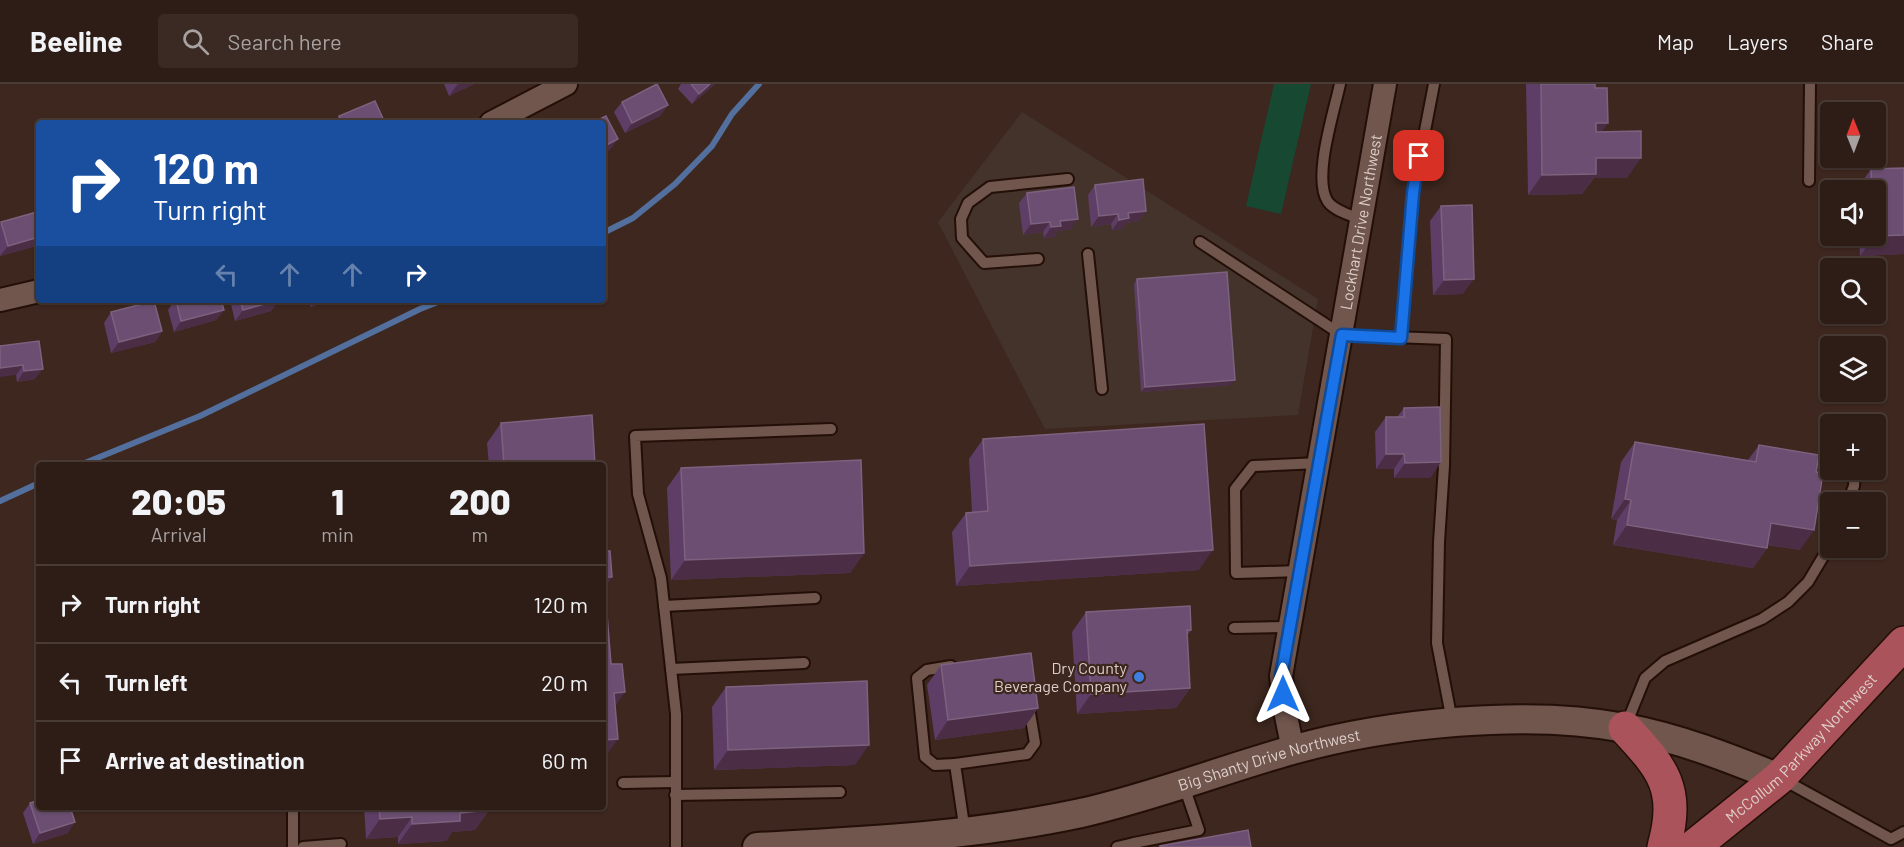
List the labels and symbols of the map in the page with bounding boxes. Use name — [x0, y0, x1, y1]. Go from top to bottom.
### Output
north arrow — [1820, 102, 1886, 168]
pin — [1393, 130, 1444, 181]
street label: Lockhart Drive Northwest — [1336, 133, 1385, 311]
place label: Dry County Beverage Company — [994, 658, 1128, 695]
position arrow — [1251, 662, 1315, 726]
street label: McCollum Parkway Northwest — [1721, 669, 1880, 826]
marker: Dry County Beverage Company — [1132, 670, 1146, 684]
street label: Big Shanty Drive Northwest — [1175, 725, 1362, 794]

